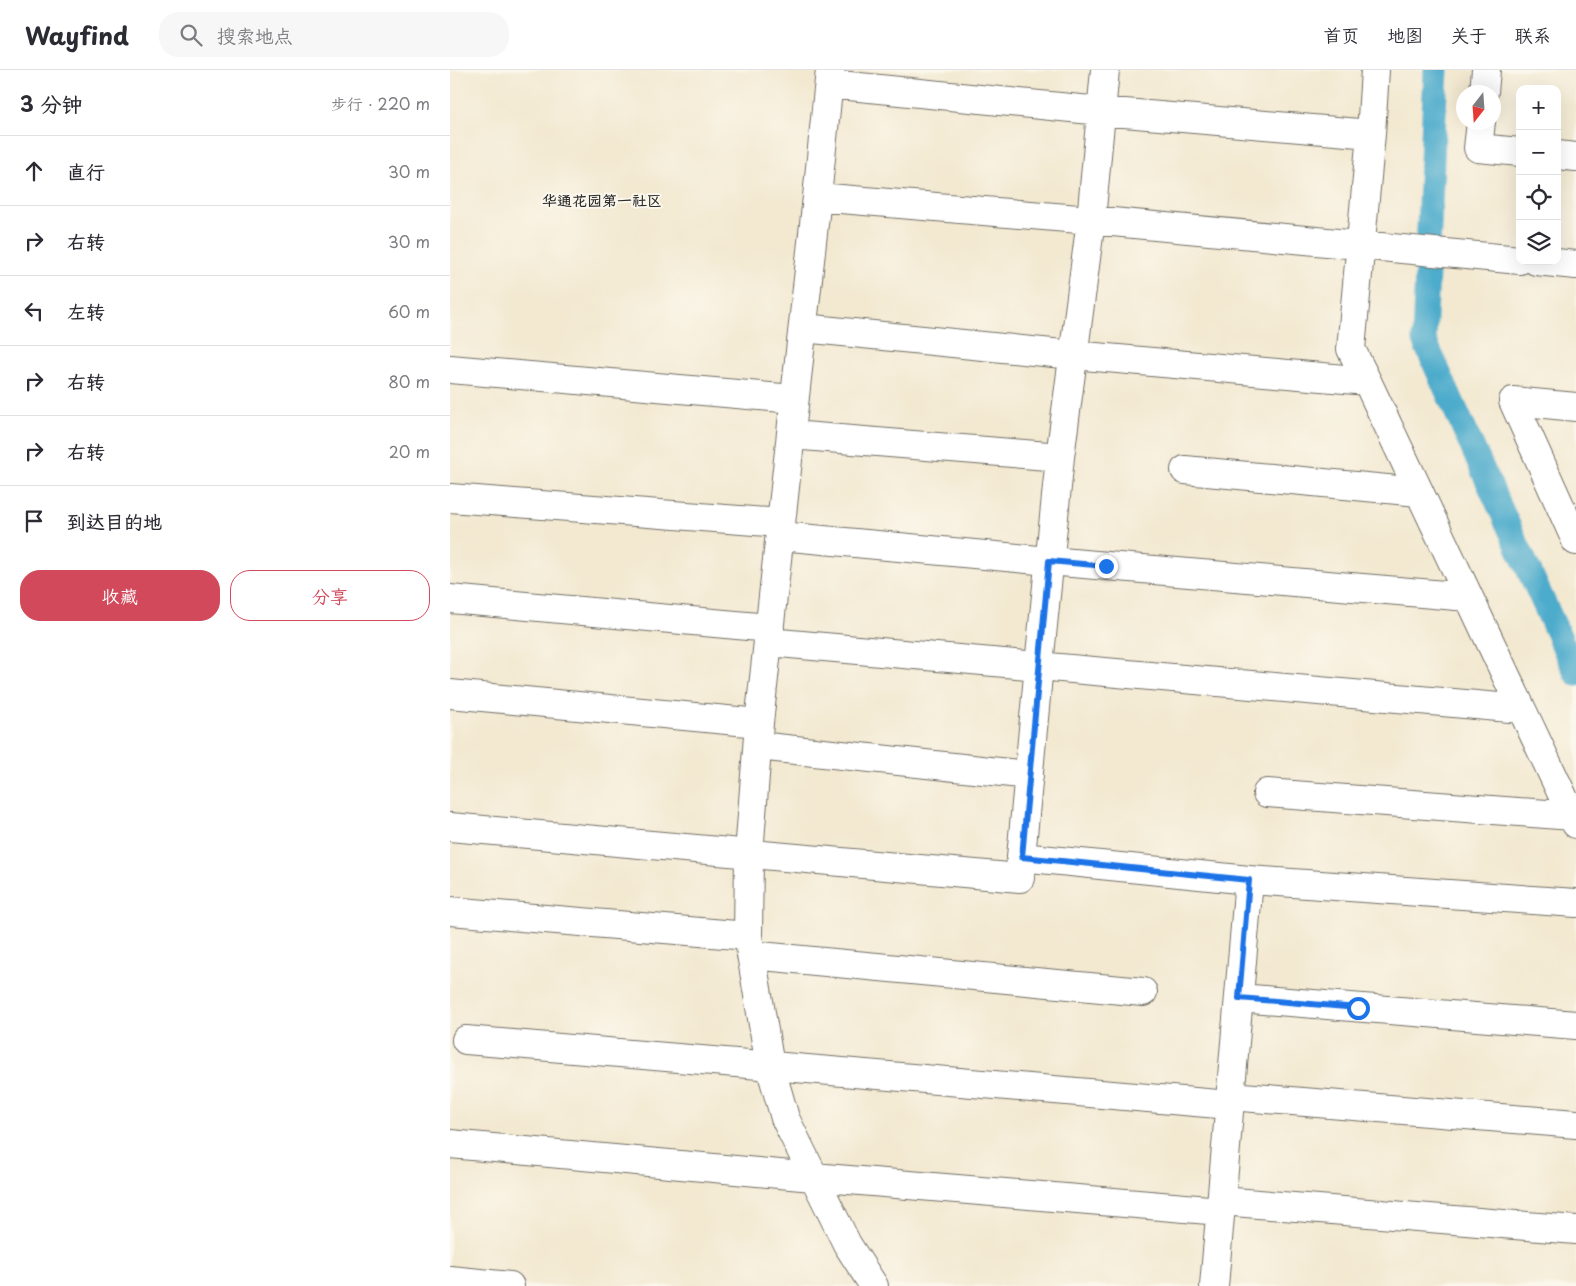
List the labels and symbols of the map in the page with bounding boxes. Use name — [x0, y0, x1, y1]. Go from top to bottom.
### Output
north arrow — [1456, 85, 1501, 130]
district label: 华通花园第一社区 — [542, 188, 662, 211]
route end — [1095, 555, 1118, 578]
route start — [1347, 997, 1370, 1020]

